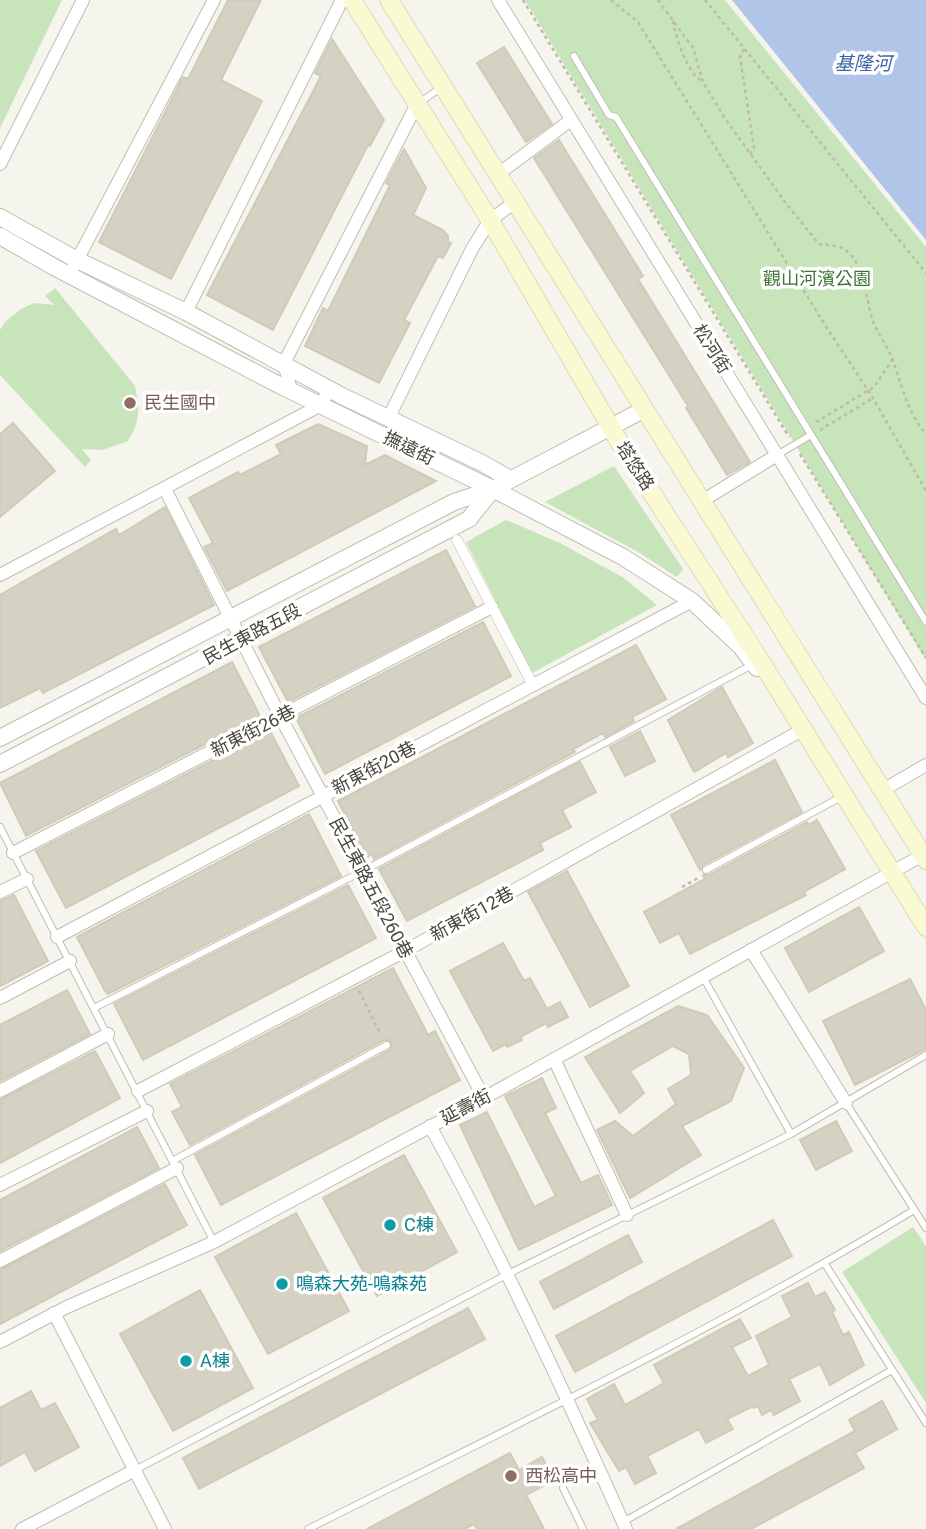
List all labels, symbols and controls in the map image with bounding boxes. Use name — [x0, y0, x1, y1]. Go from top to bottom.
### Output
water label: 基隆河 — [834, 52, 895, 75]
park label: 觀山河濱公園 — [763, 268, 871, 289]
street label: 松河街 — [689, 320, 736, 377]
place label: 民生國中 — [144, 392, 216, 413]
marker: 民生國中 — [122, 395, 138, 411]
street label: 撫遠街 — [380, 426, 438, 469]
street label: 塔悠路 — [612, 437, 659, 494]
street label: 民生東路五段 — [199, 599, 304, 668]
street label: 新東街26巷 — [207, 700, 299, 761]
street label: 新東街20巷 — [328, 737, 419, 798]
street label: 民生東路五段260巷 — [325, 814, 417, 962]
street label: 新東街12巷 — [426, 882, 517, 945]
street label: 延壽街 — [437, 1085, 495, 1129]
place label: C棟 — [404, 1214, 434, 1235]
marker: C棟 — [382, 1217, 398, 1233]
place label: 鳴森大苑-鳴森苑 — [296, 1273, 427, 1294]
marker: 鳴森大苑-鳴森苑 — [274, 1276, 290, 1292]
place label: A棟 — [200, 1350, 230, 1371]
marker: A棟 — [178, 1353, 194, 1369]
place label: 西松高中 — [525, 1465, 597, 1486]
marker: 西松高中 — [503, 1468, 519, 1484]

